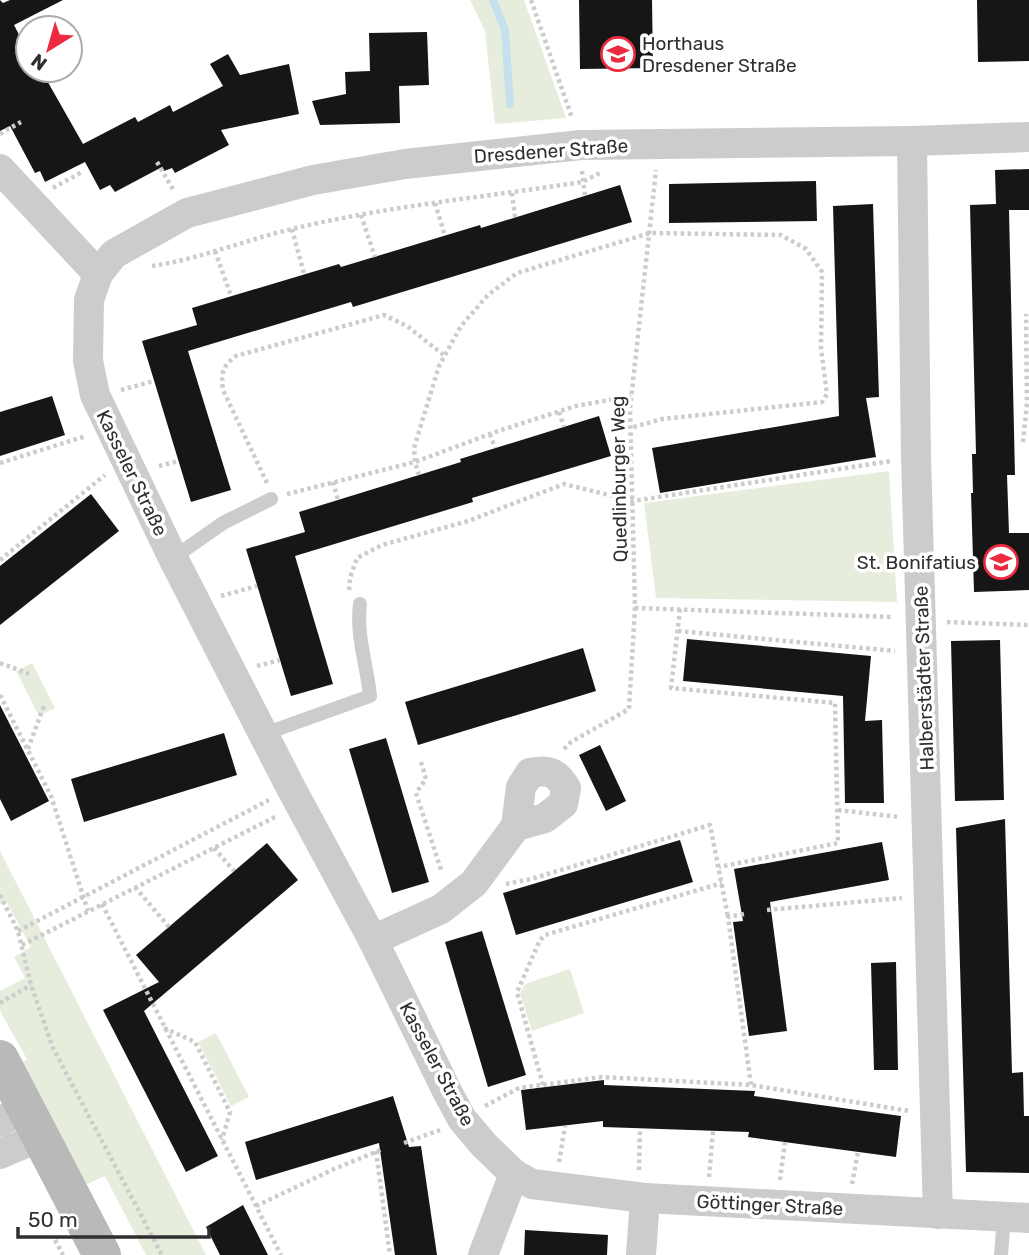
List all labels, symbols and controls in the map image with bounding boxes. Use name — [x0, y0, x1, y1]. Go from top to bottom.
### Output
north arrow — [14, 14, 84, 84]
place label: Horthaus Dresdener Straße — [642, 32, 797, 77]
school or university icon: Horthaus Dresdener Straße — [599, 35, 637, 73]
text: N — [27, 49, 51, 75]
street label: Dresdener Straße — [473, 134, 629, 168]
street label: Quedlinburger Weg — [606, 395, 632, 563]
street label: Kasseler Straße — [92, 406, 172, 540]
school or university icon: St. Bonifatius — [982, 543, 1020, 581]
place label: St. Bonifatius — [857, 551, 976, 574]
street label: Halberstädter Straße — [909, 585, 939, 771]
street label: Kasseler Straße — [395, 998, 479, 1130]
street label: Göttinger Straße — [696, 1190, 844, 1220]
scale bar — [18, 1196, 208, 1240]
text: 50 m — [28, 1207, 78, 1232]

